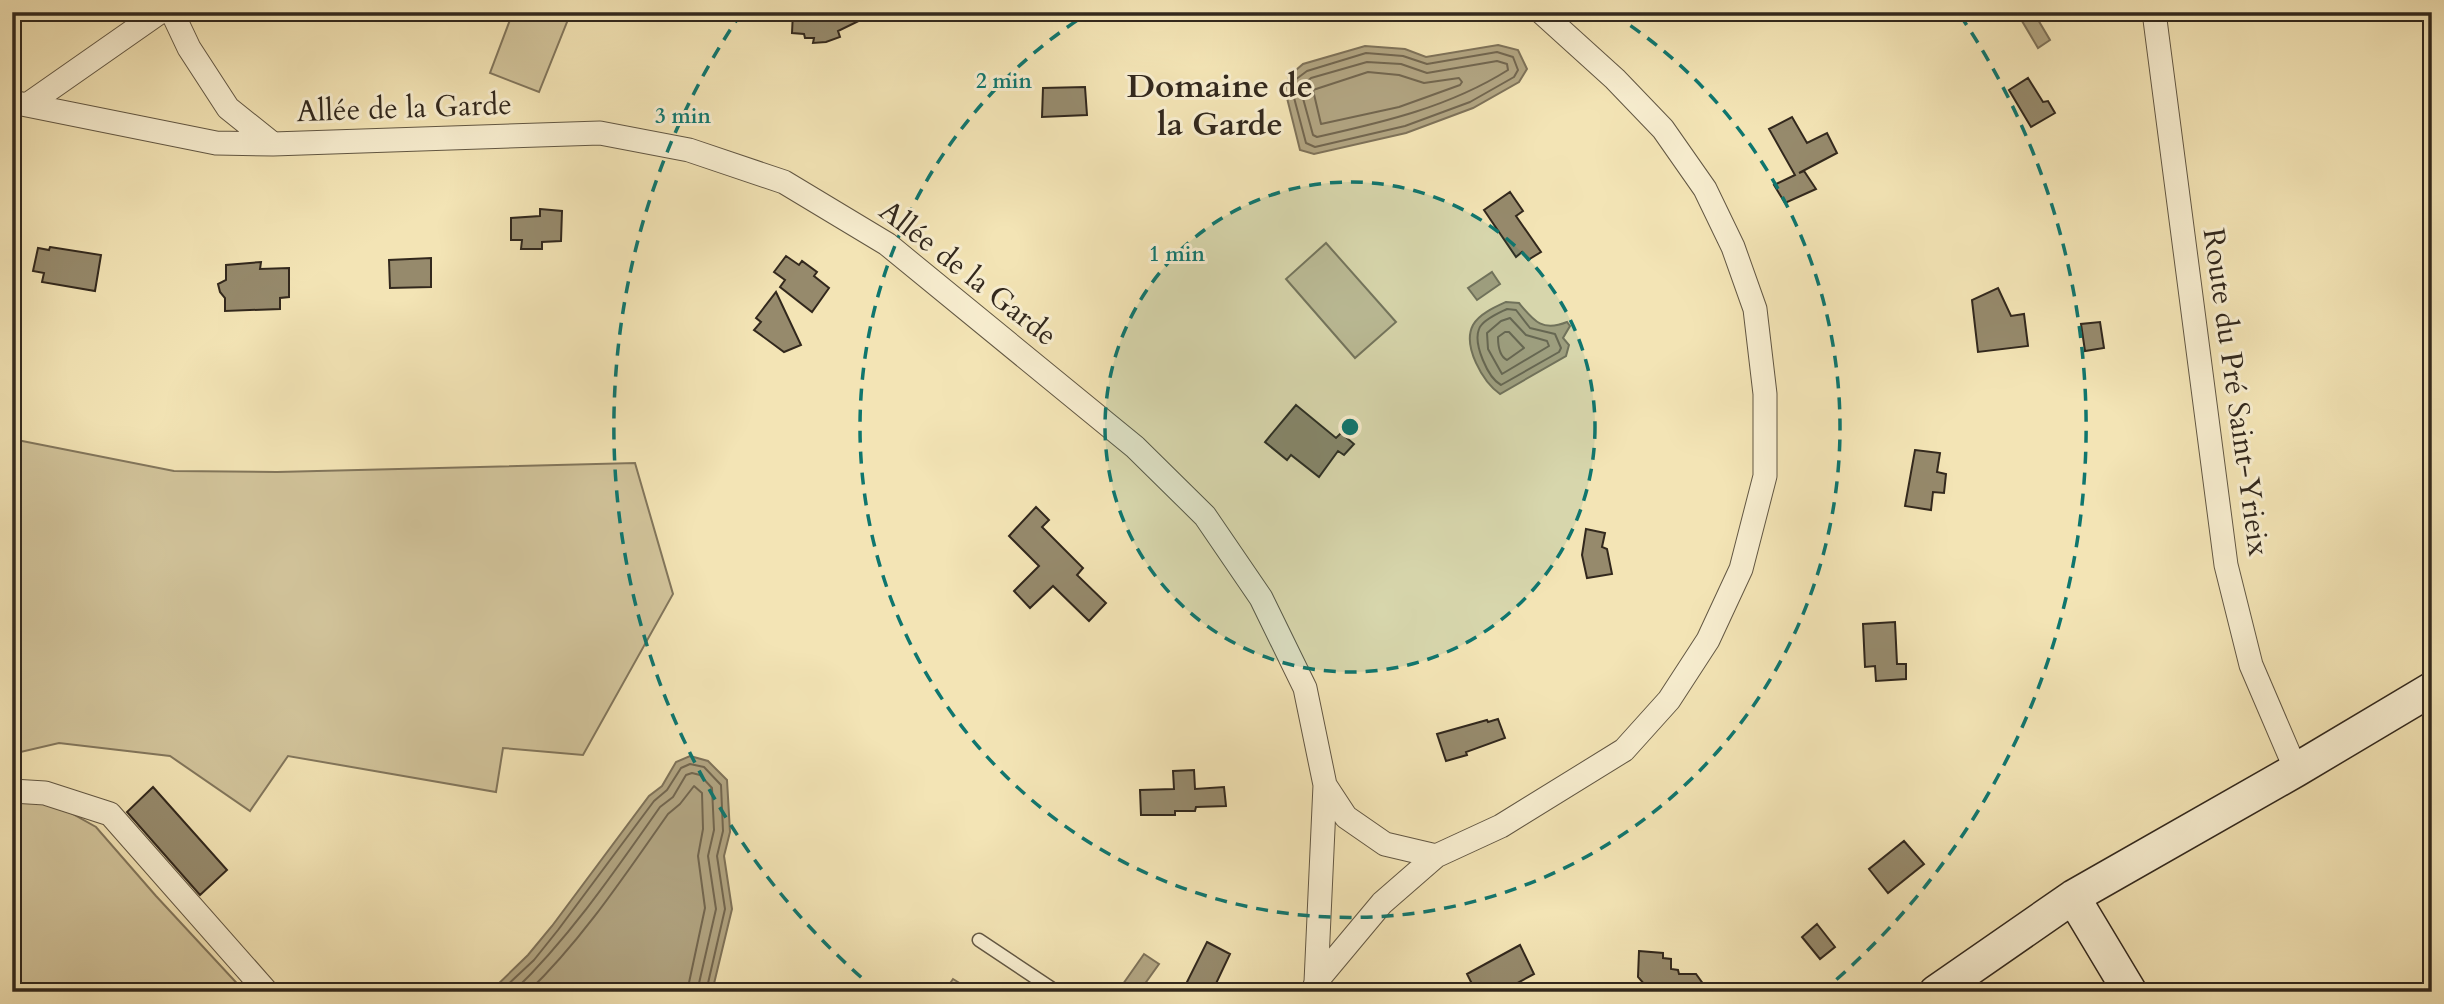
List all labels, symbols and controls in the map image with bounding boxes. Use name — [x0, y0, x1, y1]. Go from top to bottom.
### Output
district label: Domaine de la Garde — [1127, 64, 1313, 147]
text: 2 min — [976, 67, 1032, 96]
street label: Allée de la Garde — [296, 84, 512, 132]
text: 3 min — [655, 102, 711, 131]
street label: Allée de la Garde — [870, 191, 1066, 355]
street label: Route du Pré Saint-Yrieix — [2193, 225, 2279, 559]
text: 1 min — [1149, 240, 1205, 269]
centre of rings — [1338, 415, 1362, 439]

